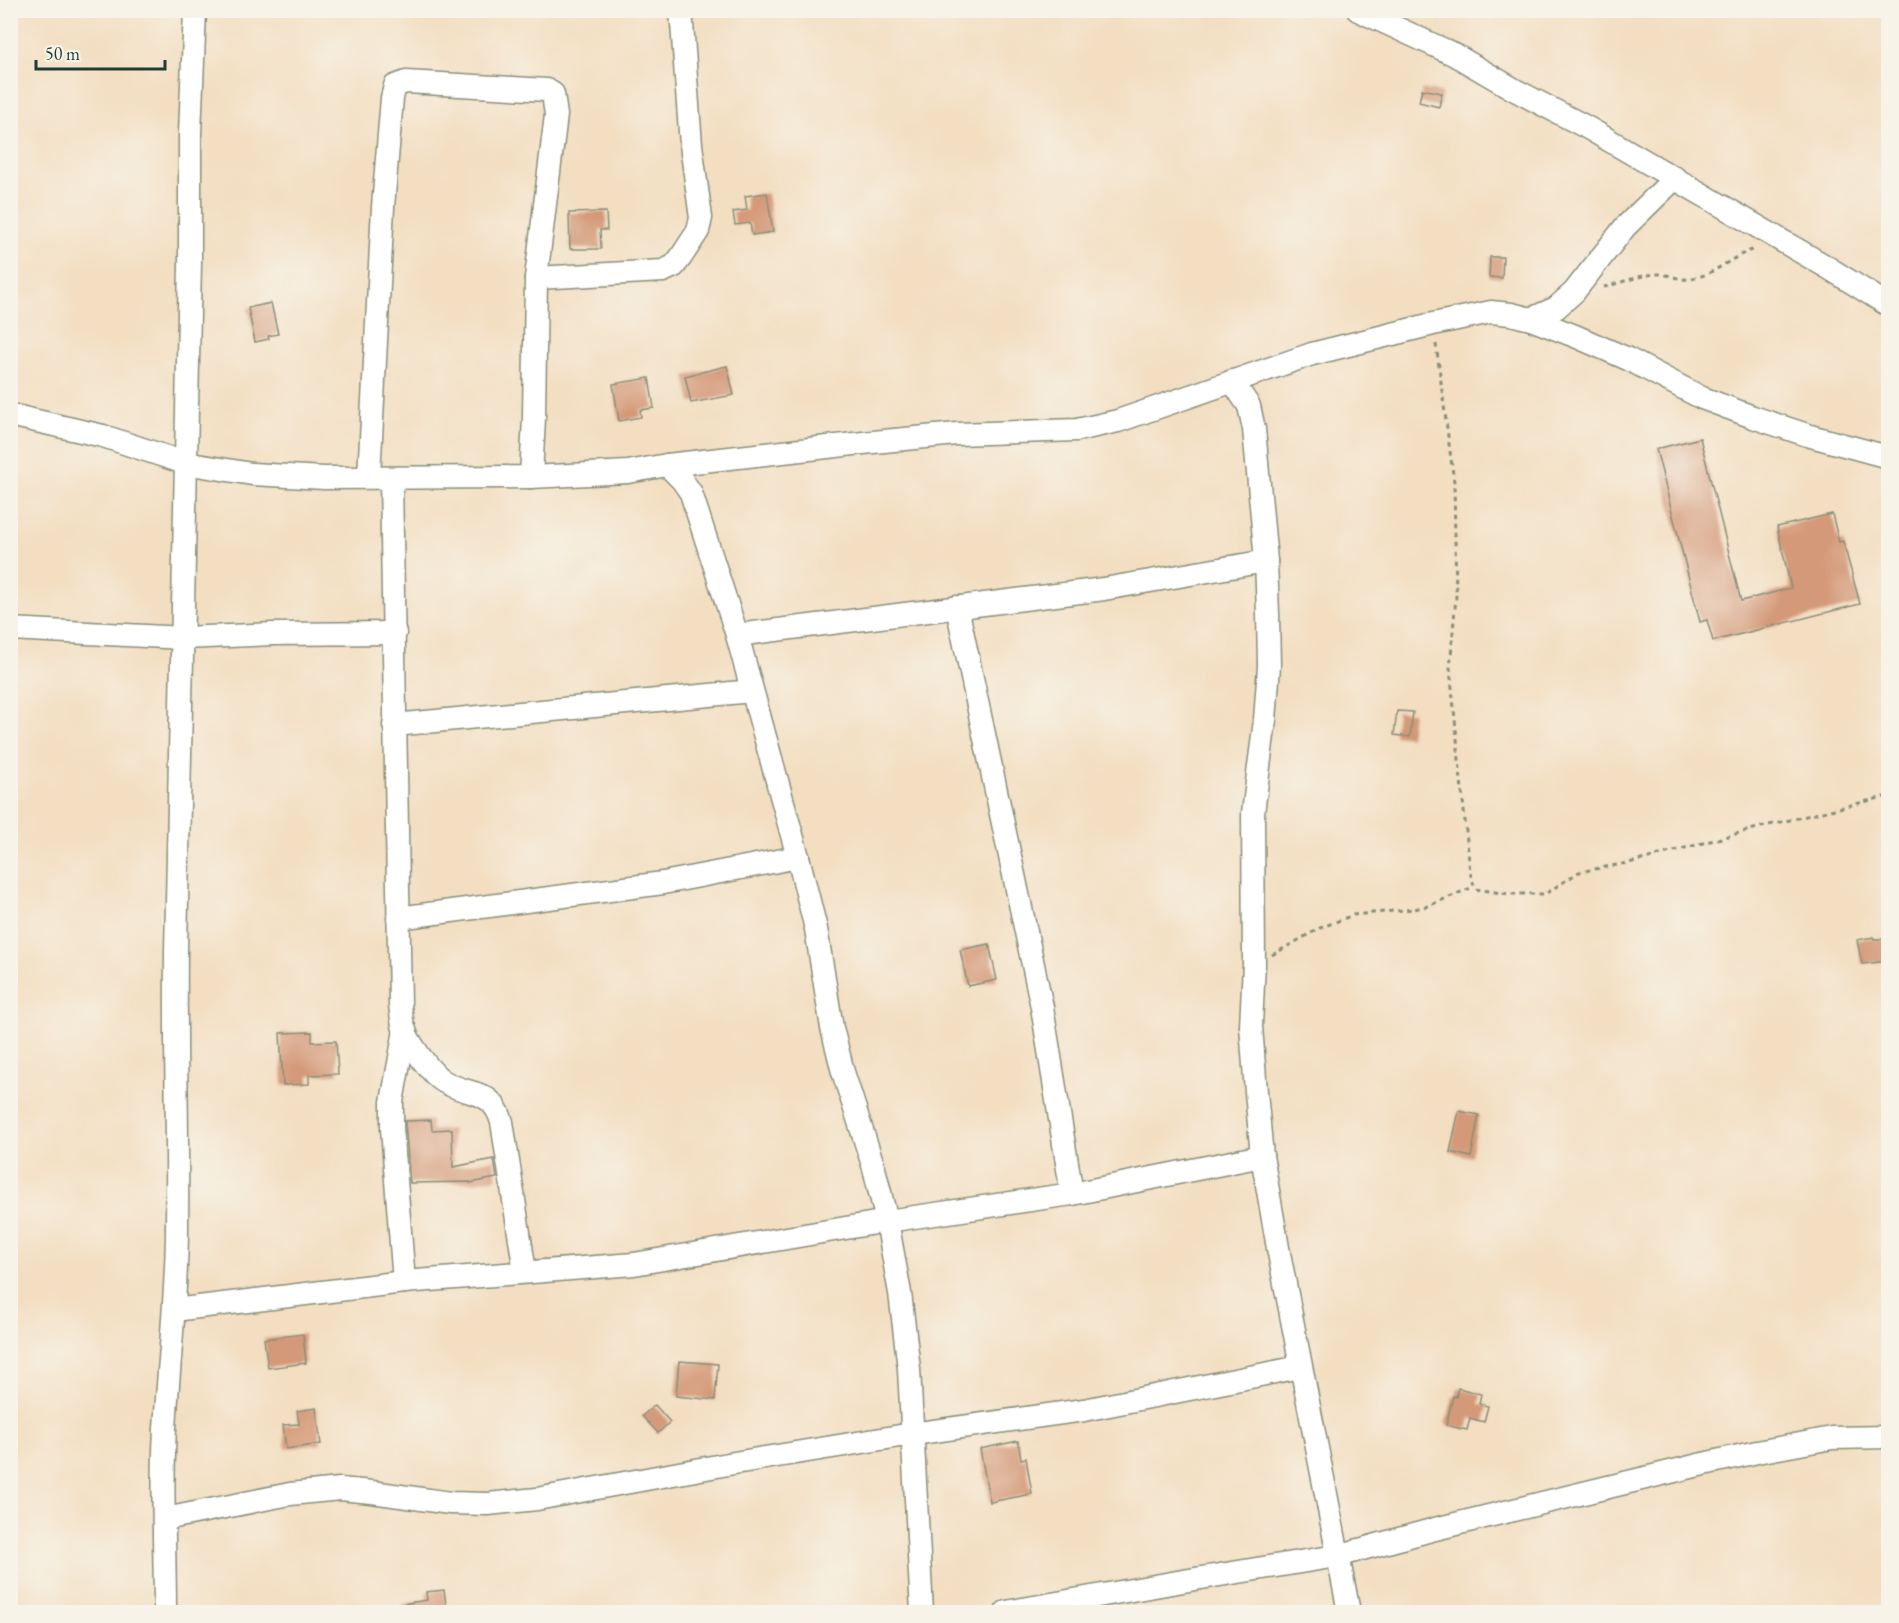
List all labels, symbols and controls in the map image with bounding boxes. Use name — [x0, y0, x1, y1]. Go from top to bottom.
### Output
scale bar — [36, 33, 165, 71]
text: 50 m — [45, 42, 80, 65]

